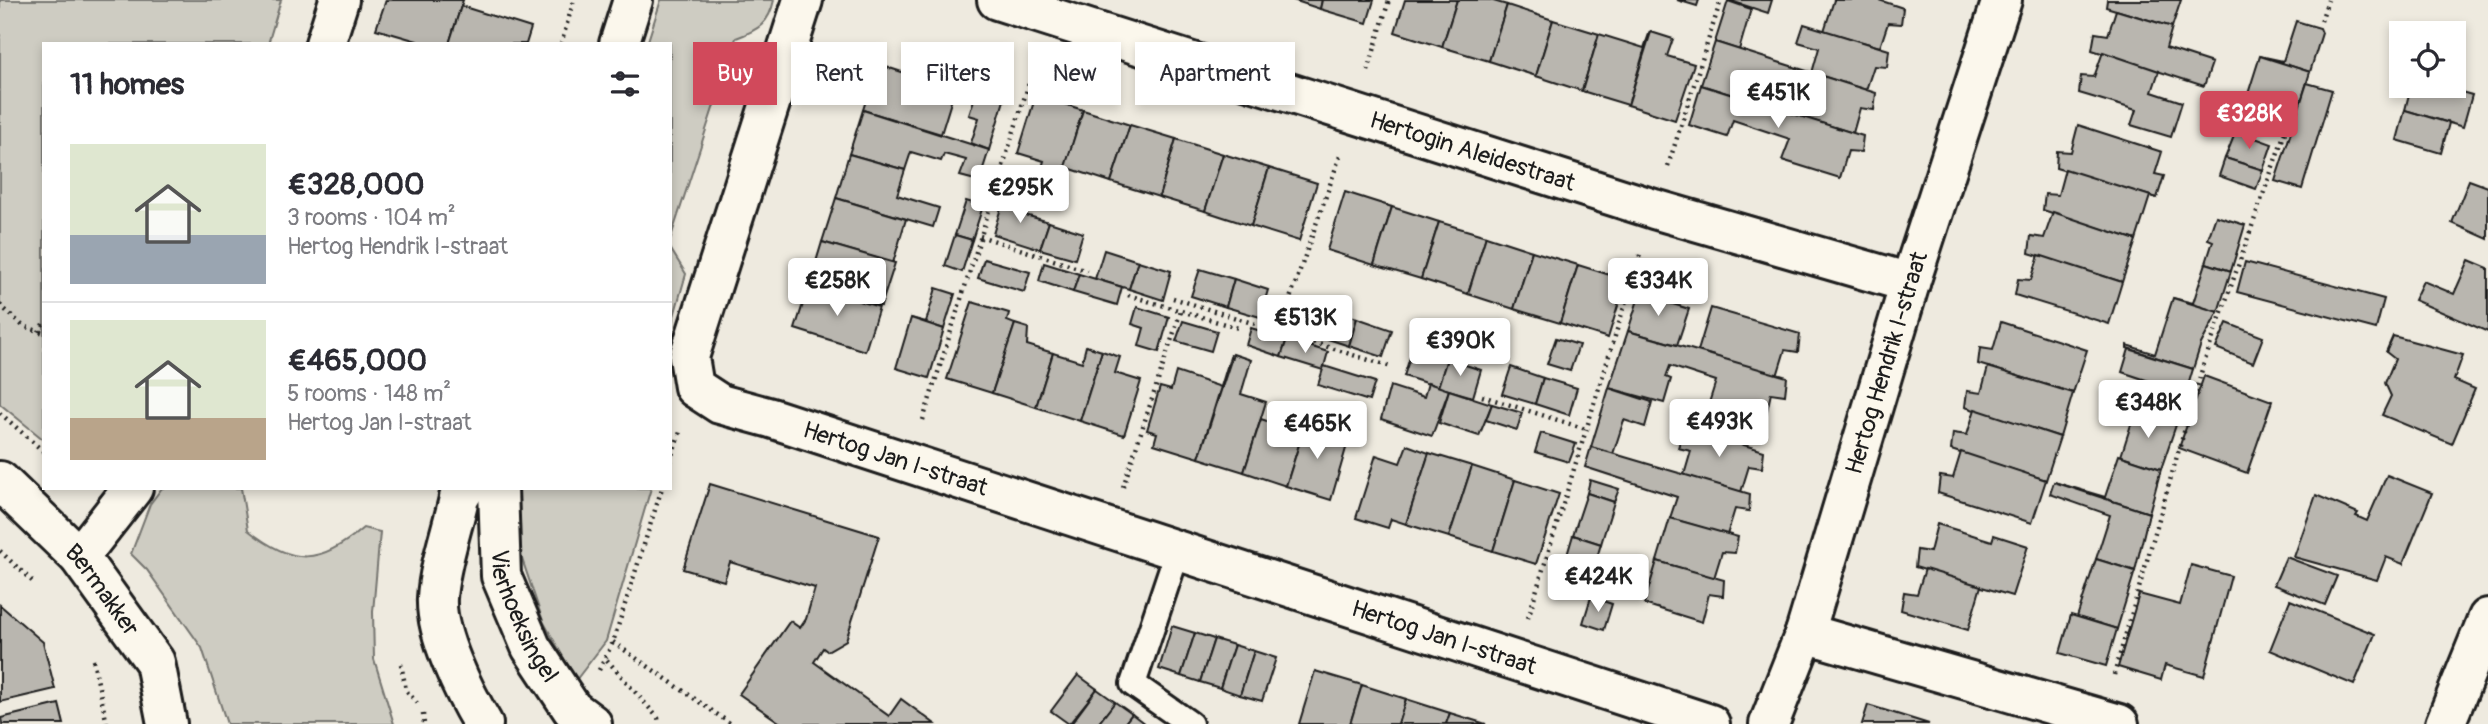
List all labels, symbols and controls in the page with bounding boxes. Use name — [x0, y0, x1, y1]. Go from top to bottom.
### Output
map controls — [2389, 21, 2466, 98]
button: locate — [2389, 21, 2466, 98]
chip: Buy — [693, 42, 777, 105]
chip: Rent — [791, 42, 887, 105]
chip: Filters — [901, 42, 1014, 105]
chip: New — [1028, 42, 1121, 105]
chip: Apartment — [1135, 42, 1295, 105]
icon: filters — [606, 65, 644, 103]
text: 11 homes — [70, 66, 184, 103]
pin: €451K — [1729, 71, 1827, 130]
text: €451K — [1746, 78, 1810, 107]
pin: €328K — [2200, 92, 2298, 151]
text: €328K — [2216, 99, 2282, 128]
street label: Hertogin Aleidestraat — [1366, 106, 1579, 198]
text: €328,000 — [287, 166, 425, 203]
pin: €295K — [971, 166, 1069, 225]
icon: home — [126, 172, 210, 256]
text: €295K — [987, 173, 1053, 202]
text: 3 rooms · 104 m² — [287, 203, 456, 232]
text: Hertog Hendrik I-straat — [287, 232, 508, 261]
street label: Hertog Hendrik I-straat — [1839, 248, 1934, 478]
pin: €258K — [788, 258, 886, 318]
pin: €334K — [1609, 258, 1707, 318]
text: €258K — [804, 266, 870, 295]
text: €334K — [1624, 266, 1692, 295]
pin: €513K — [1256, 296, 1354, 355]
text: €513K — [1273, 303, 1337, 332]
pin: €390K — [1411, 318, 1509, 378]
text: €390K — [1425, 326, 1495, 355]
text: €465,000 — [287, 342, 427, 379]
icon: home — [126, 348, 210, 432]
text: 5 rooms · 148 m² — [287, 379, 451, 408]
pin: €348K — [2099, 380, 2197, 440]
text: €348K — [2115, 388, 2181, 417]
pin: €493K — [1670, 400, 1768, 459]
pin: €465K — [1268, 402, 1366, 461]
text: €493K — [1685, 407, 1753, 436]
text: Hertog Jan I-straat — [287, 408, 471, 437]
text: €465K — [1283, 409, 1351, 438]
street label: Hertog Jan I-straat — [799, 415, 992, 503]
street label: Bermakker — [59, 538, 146, 642]
street label: Vierhoeksingel — [485, 549, 564, 688]
pin: €424K — [1549, 554, 1647, 614]
text: €424K — [1564, 562, 1632, 591]
street label: Hertog Jan I-straat — [1348, 594, 1540, 682]

